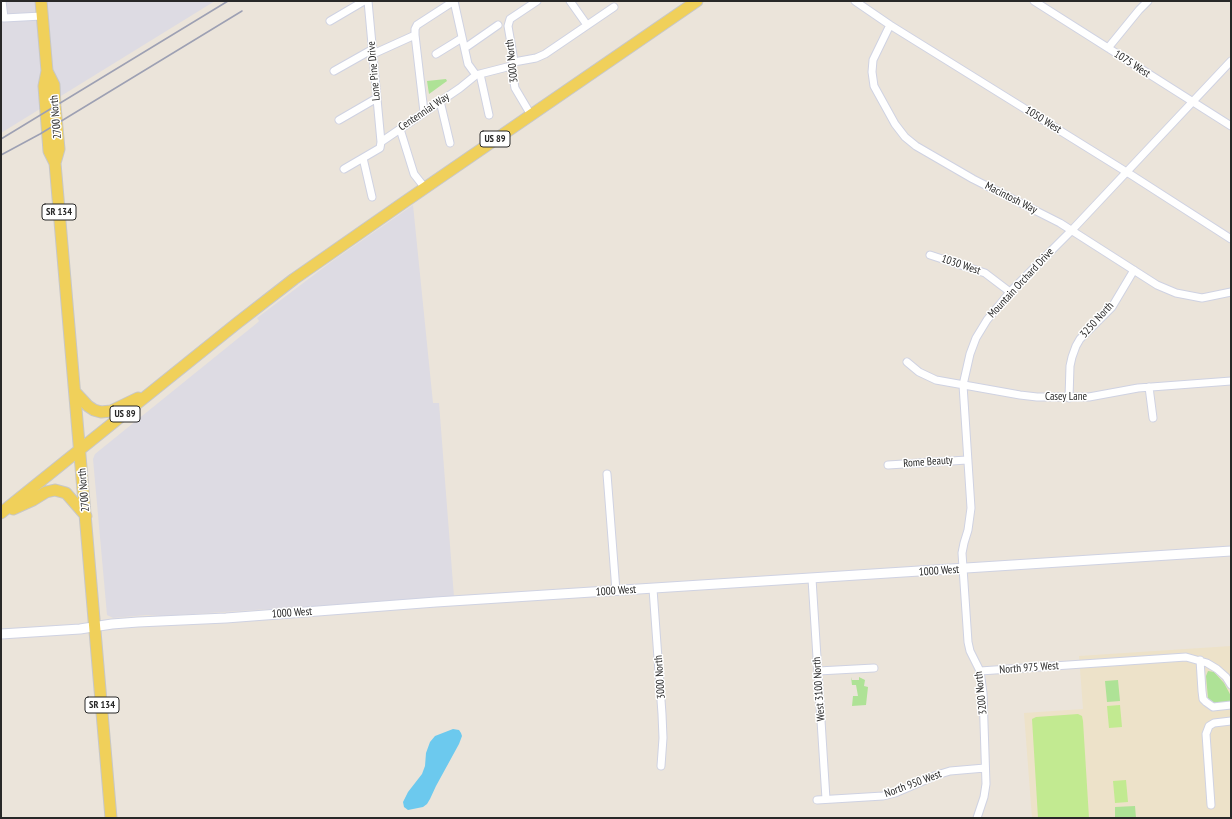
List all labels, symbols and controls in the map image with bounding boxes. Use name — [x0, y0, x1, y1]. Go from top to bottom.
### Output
street label: 3000 North — [503, 38, 521, 84]
street label: Lone Pine Drive — [365, 41, 383, 101]
street label: 1075 West — [1111, 47, 1153, 81]
street label: Centennial Way — [396, 90, 452, 134]
street label: 2700 North — [48, 95, 64, 139]
street label: 1050 West — [1022, 104, 1064, 136]
road number: US 89 — [480, 131, 510, 147]
street label: Macintosh Way — [983, 179, 1039, 217]
road number: SR 134 — [42, 204, 76, 220]
street label: Mountain Orchard Drive — [985, 245, 1057, 321]
street label: 1030 West — [940, 252, 982, 278]
street label: 3250 North — [1077, 299, 1117, 341]
street label: Casey Lane — [1045, 390, 1087, 404]
road number: US 89 — [110, 406, 140, 422]
street label: Rome Beauty — [903, 454, 953, 470]
street label: 2700 North — [76, 468, 92, 512]
street label: 1000 West — [918, 563, 960, 579]
street label: 1000 West — [595, 583, 637, 599]
street label: 1000 West — [271, 605, 313, 621]
street label: 3000 North — [652, 655, 668, 699]
street label: West 3100 North — [810, 656, 828, 722]
street label: North 975 West — [999, 659, 1059, 677]
street label: 3200 North — [972, 670, 990, 716]
road number: SR 134 — [85, 697, 119, 713]
street label: North 950 West — [883, 768, 943, 800]

